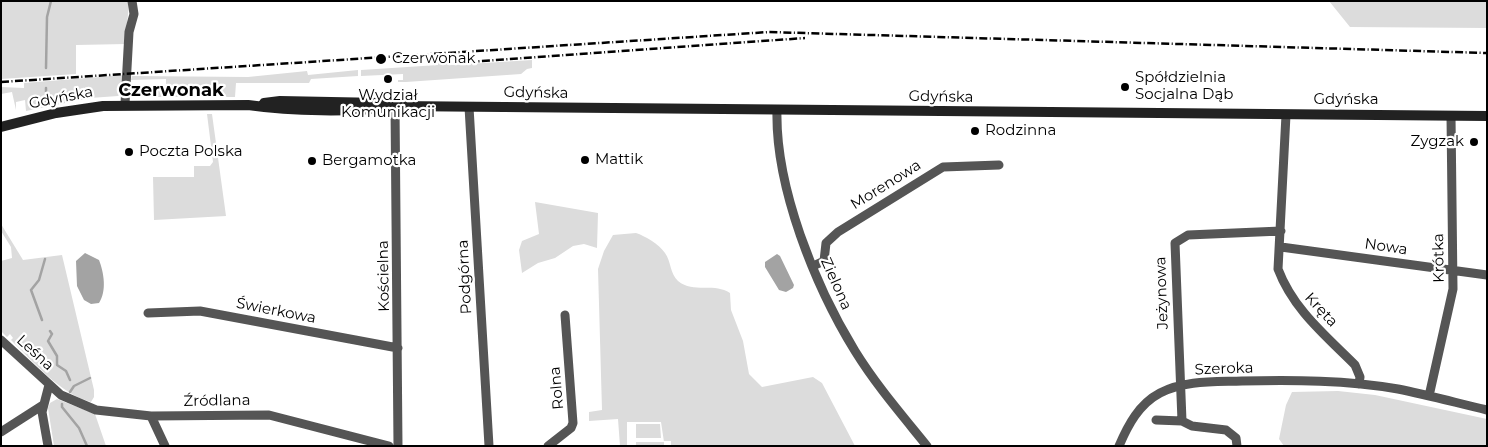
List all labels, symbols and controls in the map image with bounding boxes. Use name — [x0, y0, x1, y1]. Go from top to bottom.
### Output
place label: Czerwonak — [392, 50, 476, 68]
marker: Czerwonak — [374, 52, 388, 66]
place label: Spółdzielnia Socjalna Dąb — [1135, 69, 1233, 104]
marker: Wydział Komunikacji — [382, 73, 394, 85]
district label: Czerwonak — [118, 80, 224, 102]
marker: Spółdzielnia Socjalna Dąb — [1119, 81, 1131, 93]
street label: Gdyńska — [27, 83, 95, 113]
street label: Gdyńska — [503, 83, 569, 103]
place label: Wydział Komunikacji — [341, 87, 435, 122]
street label: Gdyńska — [908, 87, 974, 107]
street label: Gdyńska — [1314, 91, 1378, 109]
place label: Rodzinna — [985, 122, 1056, 140]
marker: Rodzinna — [969, 125, 981, 137]
place label: Zygzak — [1411, 133, 1464, 151]
marker: Zygzak — [1468, 136, 1480, 148]
place label: Poczta Polska — [139, 143, 243, 161]
marker: Poczta Polska — [123, 146, 135, 158]
place label: Mattik — [595, 151, 643, 169]
place label: Bergamotka — [322, 152, 416, 170]
marker: Mattik — [579, 154, 591, 166]
marker: Bergamotka — [306, 155, 318, 167]
street label: Morenowa — [847, 156, 925, 214]
street label: Krótka — [1430, 233, 1448, 283]
street label: Nowa — [1363, 235, 1409, 259]
street label: Podgórna — [454, 239, 476, 315]
street label: Kościelna — [374, 240, 394, 312]
street label: Zielona — [817, 255, 855, 313]
street label: Jeżynowa — [1152, 256, 1172, 330]
street label: Kręta — [1301, 289, 1341, 331]
street label: Świerkowa — [235, 294, 317, 328]
street label: Leśna — [13, 331, 57, 375]
street label: Szeroka — [1194, 359, 1254, 379]
street label: Rolna — [546, 366, 568, 410]
street label: Źródlana — [183, 391, 251, 411]

